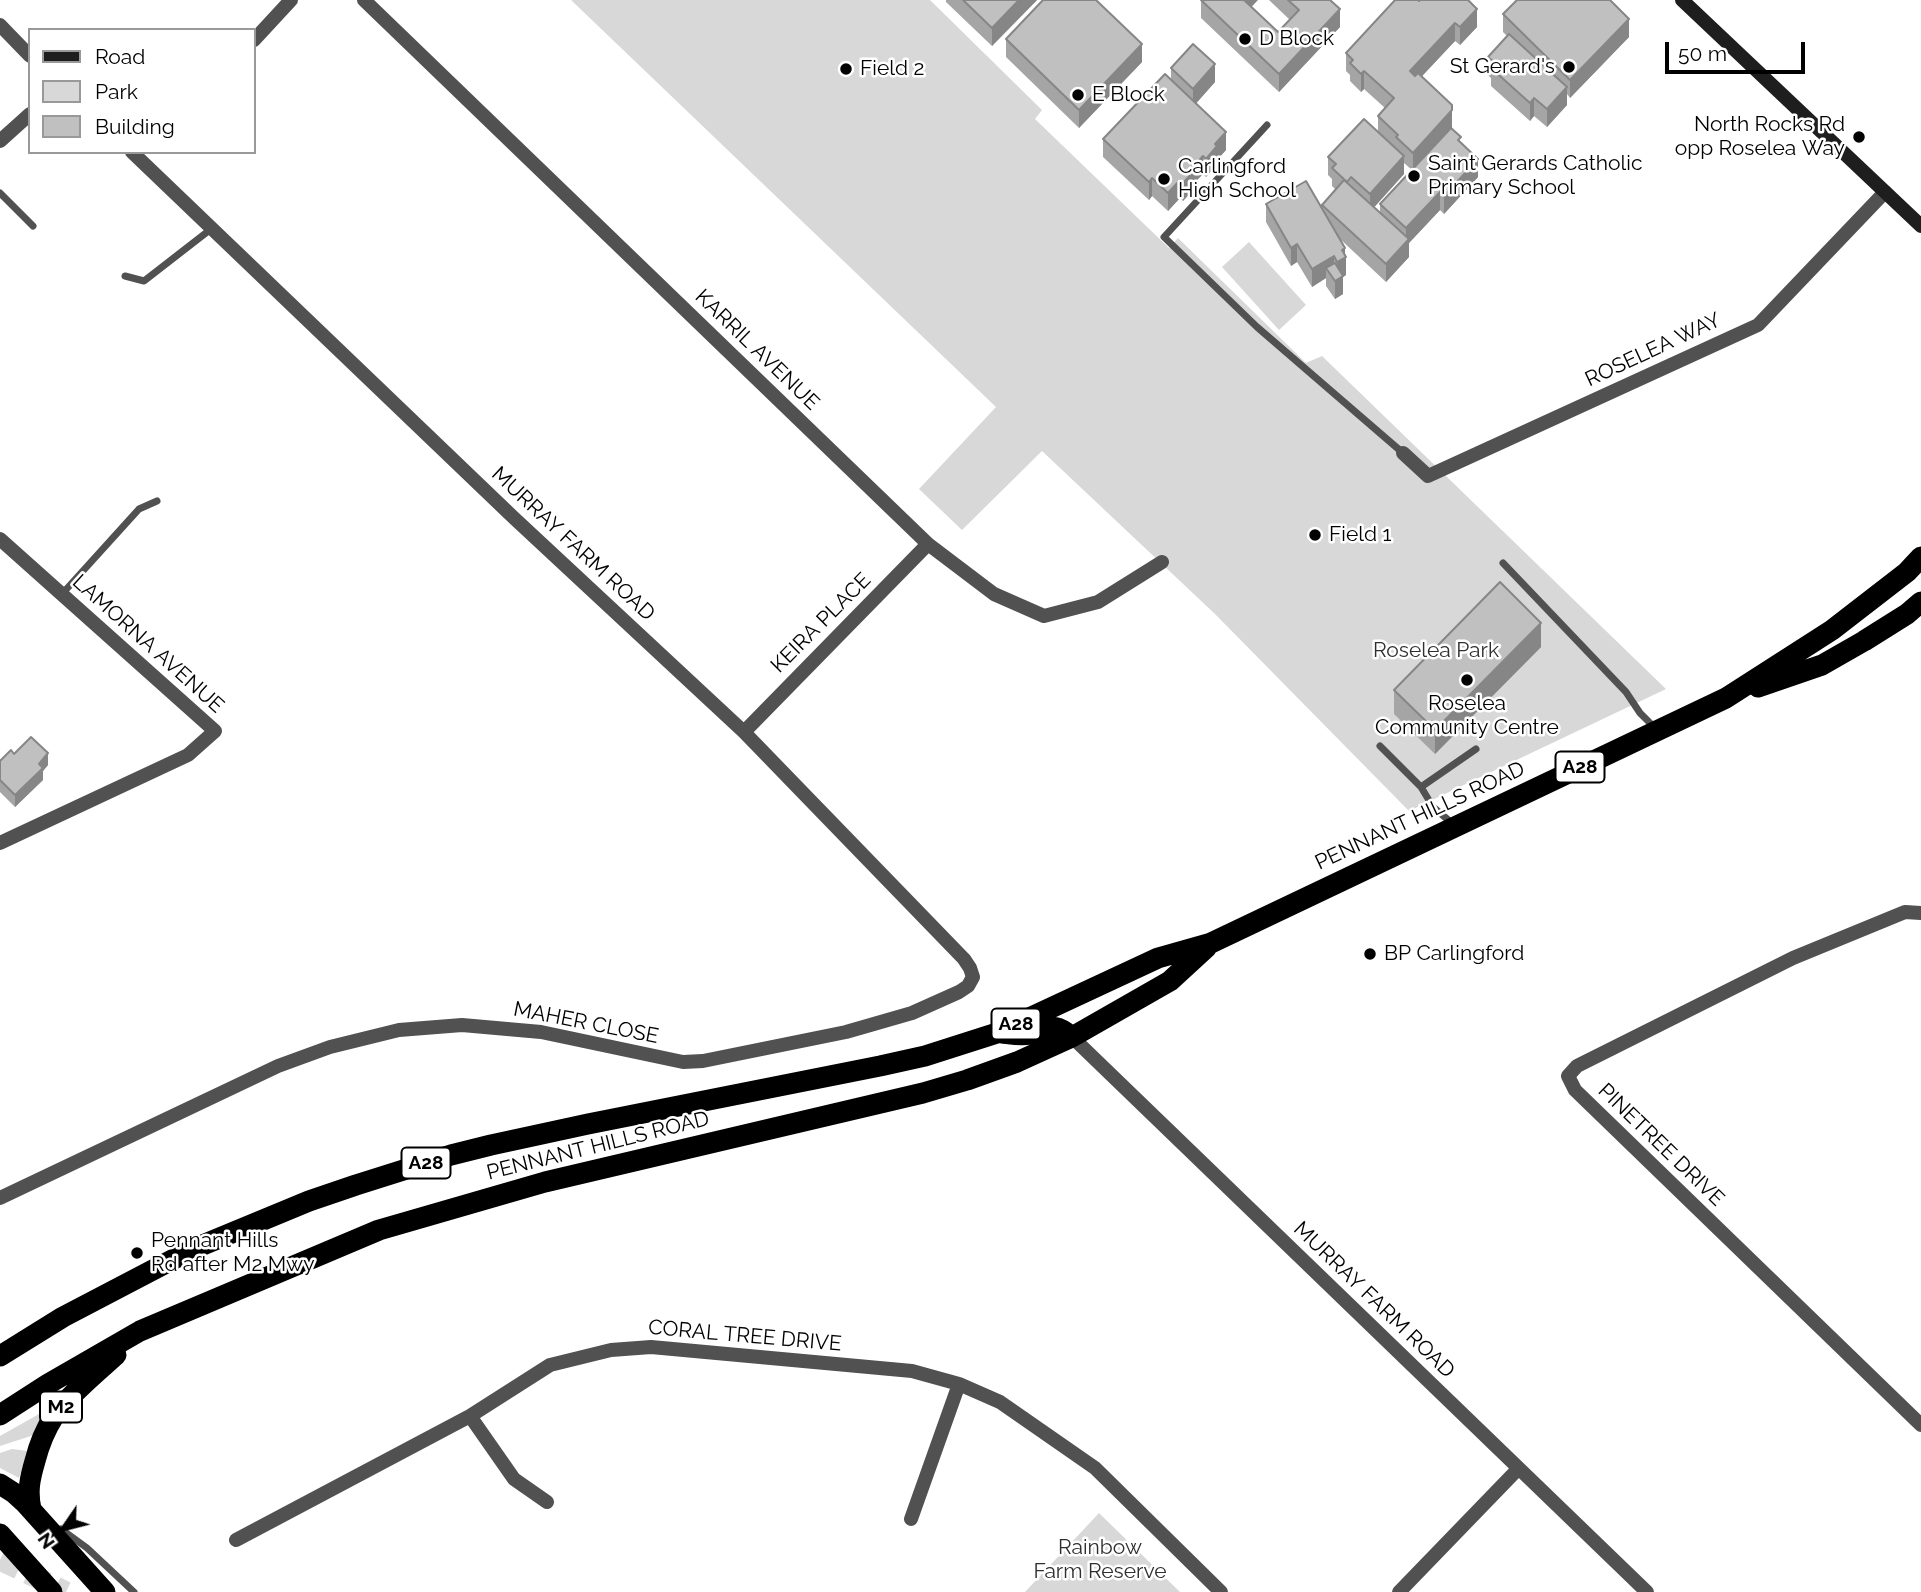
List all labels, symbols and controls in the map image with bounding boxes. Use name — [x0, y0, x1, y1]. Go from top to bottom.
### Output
place label: D Block — [1259, 26, 1334, 52]
legend — [28, 28, 256, 154]
scale bar — [1669, 28, 1809, 72]
marker: D Block — [1237, 31, 1253, 47]
text: 50 m — [1678, 41, 1727, 66]
text: Road — [95, 44, 145, 69]
place label: St Gerard's — [1450, 54, 1555, 80]
place label: Field 2 — [860, 56, 924, 82]
marker: St Gerard's — [1561, 59, 1577, 75]
marker: Field 2 — [838, 61, 854, 77]
text: Park — [95, 79, 138, 104]
place label: E Block — [1092, 82, 1165, 108]
marker: E Block — [1070, 87, 1086, 103]
place label: North Rocks Rd opp Roselea Way — [1675, 112, 1845, 162]
text: Building — [95, 114, 175, 139]
marker: North Rocks Rd opp Roselea Way — [1851, 129, 1867, 145]
place label: Saint Gerards Catholic Primary School — [1428, 151, 1642, 201]
place label: Carlingford High School — [1178, 154, 1296, 204]
marker: Saint Gerards Catholic Primary School — [1406, 168, 1422, 184]
marker: Carlingford High School — [1156, 171, 1172, 187]
street label: KARRIL AVENUE — [690, 284, 824, 416]
street label: ROSELEA WAY — [1581, 308, 1725, 392]
street label: MURRAY FARM ROAD — [486, 462, 660, 626]
place label: Field 1 — [1329, 522, 1391, 548]
marker: Field 1 — [1307, 527, 1323, 543]
street label: KEIRA PLACE — [766, 568, 876, 678]
street label: LAMORNA AVENUE — [67, 569, 229, 719]
park label: Roselea Park — [1373, 638, 1499, 664]
marker: Roselea Community Centre — [1459, 672, 1475, 688]
place label: Roselea Community Centre — [1375, 691, 1559, 741]
road number: A28 — [1556, 752, 1604, 782]
street label: PENNANT HILLS ROAD — [1311, 756, 1529, 876]
place label: BP Carlingford — [1384, 941, 1524, 967]
marker: BP Carlingford — [1362, 946, 1378, 962]
street label: MAHER CLOSE — [511, 997, 661, 1049]
road number: A28 — [992, 1008, 1040, 1040]
street label: PINETREE DRIVE — [1593, 1078, 1729, 1212]
street label: PENNANT HILLS ROAD — [484, 1106, 712, 1186]
road number: A28 — [402, 1148, 450, 1178]
street label: MURRAY FARM ROAD — [1288, 1217, 1460, 1383]
place label: Pennant Hills Rd after M2 Mwy — [151, 1228, 315, 1278]
marker: Pennant Hills Rd after M2 Mwy — [129, 1245, 145, 1261]
street label: CORAL TREE DRIVE — [647, 1315, 843, 1357]
road number: M2 — [40, 1392, 82, 1422]
north arrow — [28, 1494, 98, 1564]
text: N — [33, 1529, 59, 1553]
park label: Rainbow Farm Reserve — [1033, 1535, 1167, 1585]

